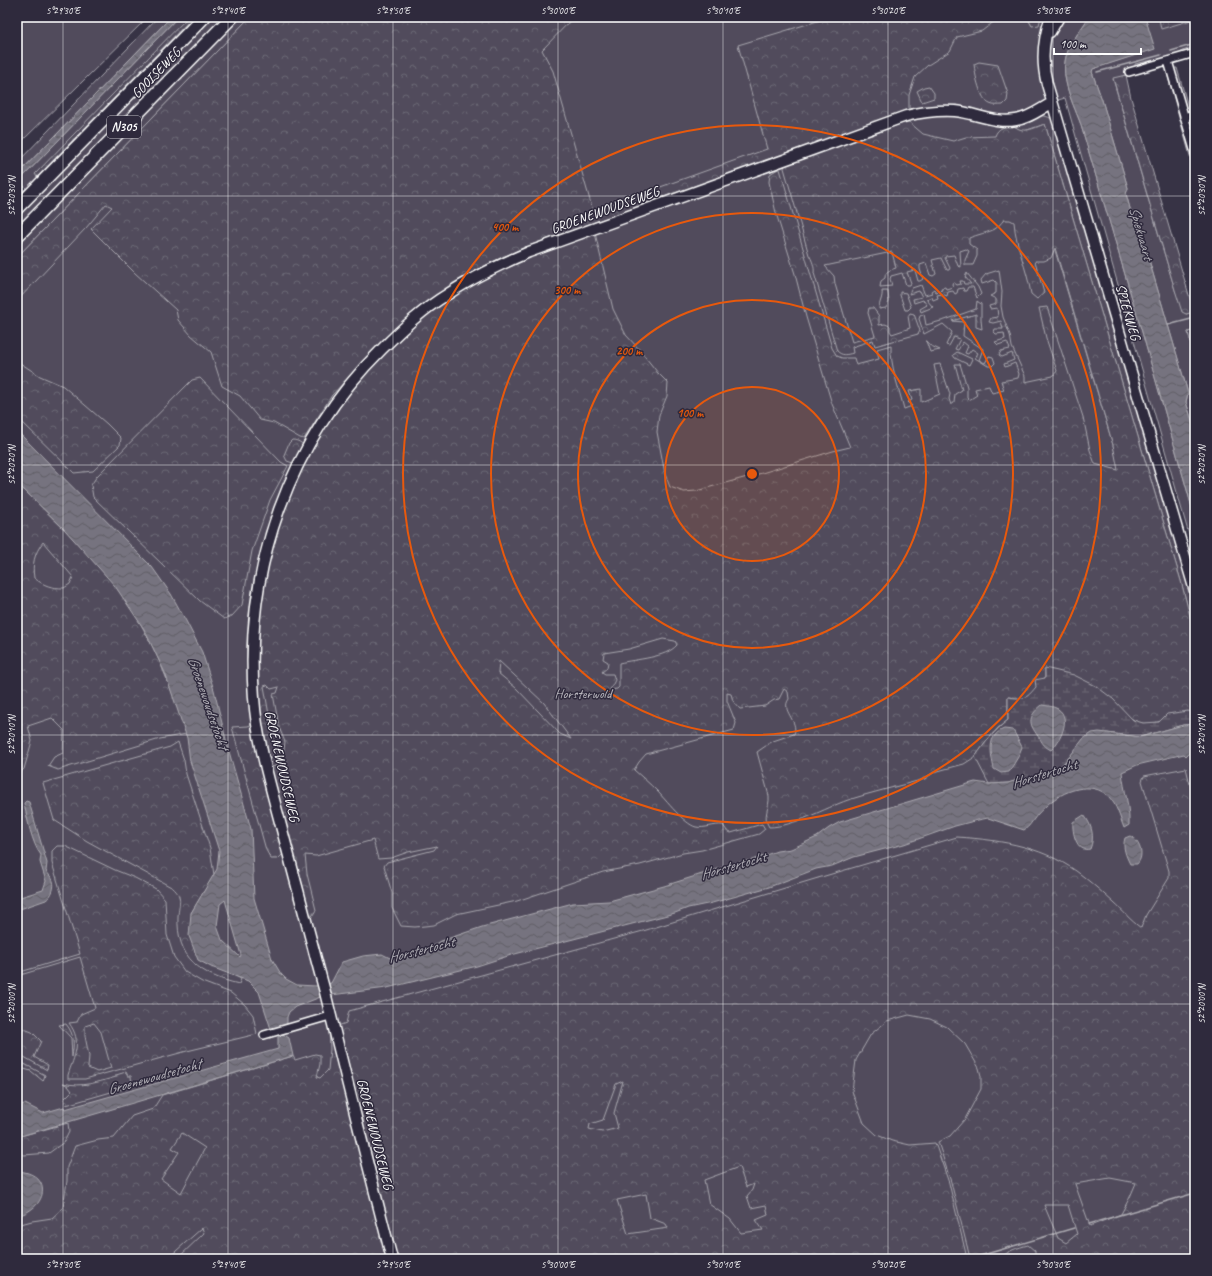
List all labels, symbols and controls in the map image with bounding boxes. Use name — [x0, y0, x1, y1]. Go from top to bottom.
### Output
text: 5°29'30"E — [46, 4, 82, 17]
text: 5°29'40"E — [211, 4, 247, 17]
text: 5°29'50"E — [376, 4, 412, 17]
text: 5°30'00"E — [541, 4, 577, 17]
text: 5°30'10"E — [706, 4, 742, 17]
text: 5°30'20"E — [871, 4, 907, 17]
text: 5°30'30"E — [1036, 4, 1072, 17]
scale bar — [1054, 30, 1141, 56]
text: 100 m — [1060, 36, 1087, 52]
street label: GOOISEWEG — [128, 43, 186, 102]
road number: N305 — [107, 116, 141, 138]
text: 52°20'30"N — [5, 174, 18, 216]
text: 52°20'30"N — [1195, 174, 1208, 216]
street label: GROENEWOUDSEWEG — [549, 182, 663, 237]
water label: Spiekvaart — [1124, 204, 1158, 265]
text: 400 m — [492, 219, 519, 235]
text: 300 m — [554, 282, 581, 298]
street label: SPIEKWEG — [1112, 282, 1145, 344]
text: 200 m — [616, 343, 643, 359]
text: 100 m — [677, 405, 704, 421]
text: 52°20'20"N — [5, 443, 18, 485]
text: 52°20'20"N — [1195, 443, 1208, 485]
centre of rings — [745, 467, 759, 481]
water label: Groenewoudsetocht — [183, 654, 234, 755]
park label: Horsterwold — [555, 685, 614, 702]
street label: GROENEWOUDSEWEG — [261, 709, 304, 825]
text: 52°20'10"N — [5, 713, 18, 755]
text: 52°20'10"N — [1195, 713, 1208, 755]
water label: Horstertocht — [1009, 754, 1082, 793]
water label: Horstertocht — [698, 847, 771, 884]
water label: Horstertocht — [386, 932, 459, 967]
text: 52°20'00"N — [5, 982, 18, 1024]
text: 52°20'00"N — [1195, 982, 1208, 1024]
water label: Groenewoudsetocht — [105, 1053, 207, 1099]
street label: GROENEWOUDSEWEG — [353, 1077, 397, 1193]
text: 5°29'30"E — [46, 1258, 82, 1271]
text: 5°29'40"E — [211, 1258, 247, 1271]
text: 5°29'50"E — [376, 1258, 412, 1271]
text: 5°30'00"E — [541, 1258, 577, 1271]
text: 5°30'10"E — [706, 1258, 742, 1271]
text: 5°30'20"E — [871, 1258, 907, 1271]
text: 5°30'30"E — [1036, 1258, 1072, 1271]

